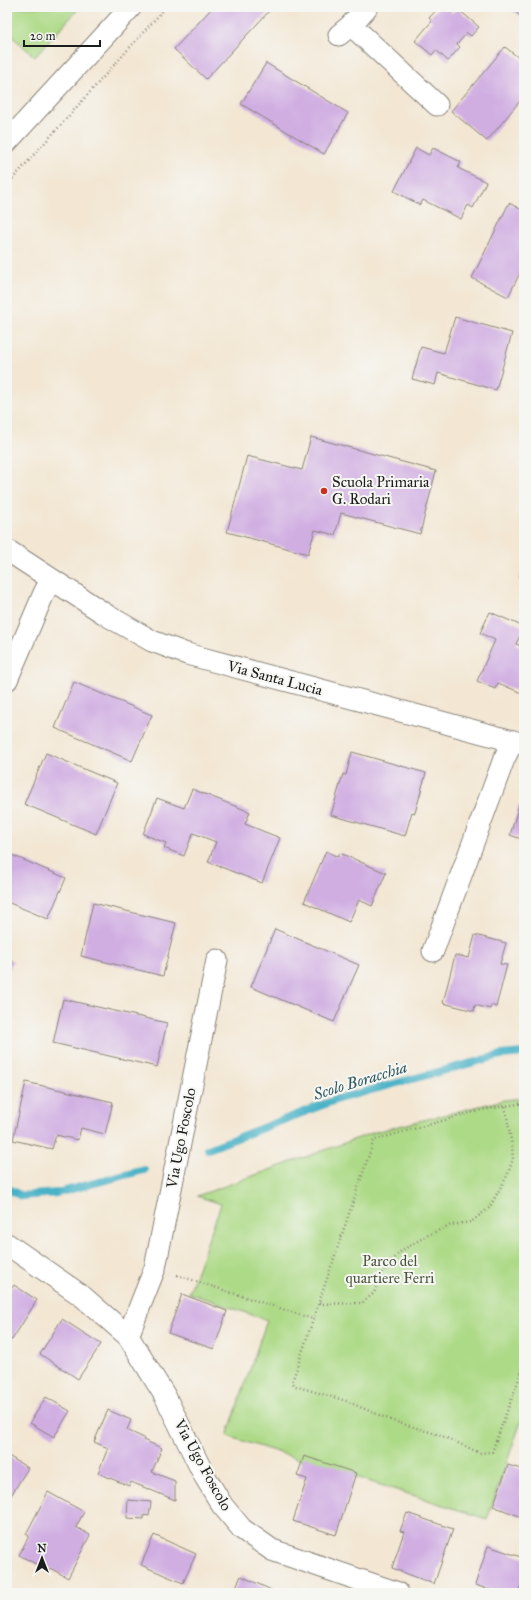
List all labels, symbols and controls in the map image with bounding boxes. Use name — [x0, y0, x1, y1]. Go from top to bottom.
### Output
scale bar — [24, 22, 100, 48]
text: 20 m — [30, 29, 56, 43]
place label: Scuola Primaria G. Rodari — [332, 473, 430, 508]
marker: Scuola Primaria G. Rodari — [319, 486, 329, 496]
street label: Via Santa Lucia — [224, 656, 325, 700]
water label: Scolo Boracchia — [310, 1057, 410, 1104]
street label: Via Ugo Foscolo — [162, 1086, 200, 1191]
park label: Parco del quartiere Ferri — [346, 1252, 434, 1288]
street label: Via Ugo Foscolo — [170, 1415, 236, 1514]
north arrow — [22, 1538, 62, 1578]
text: N — [37, 1542, 47, 1555]

